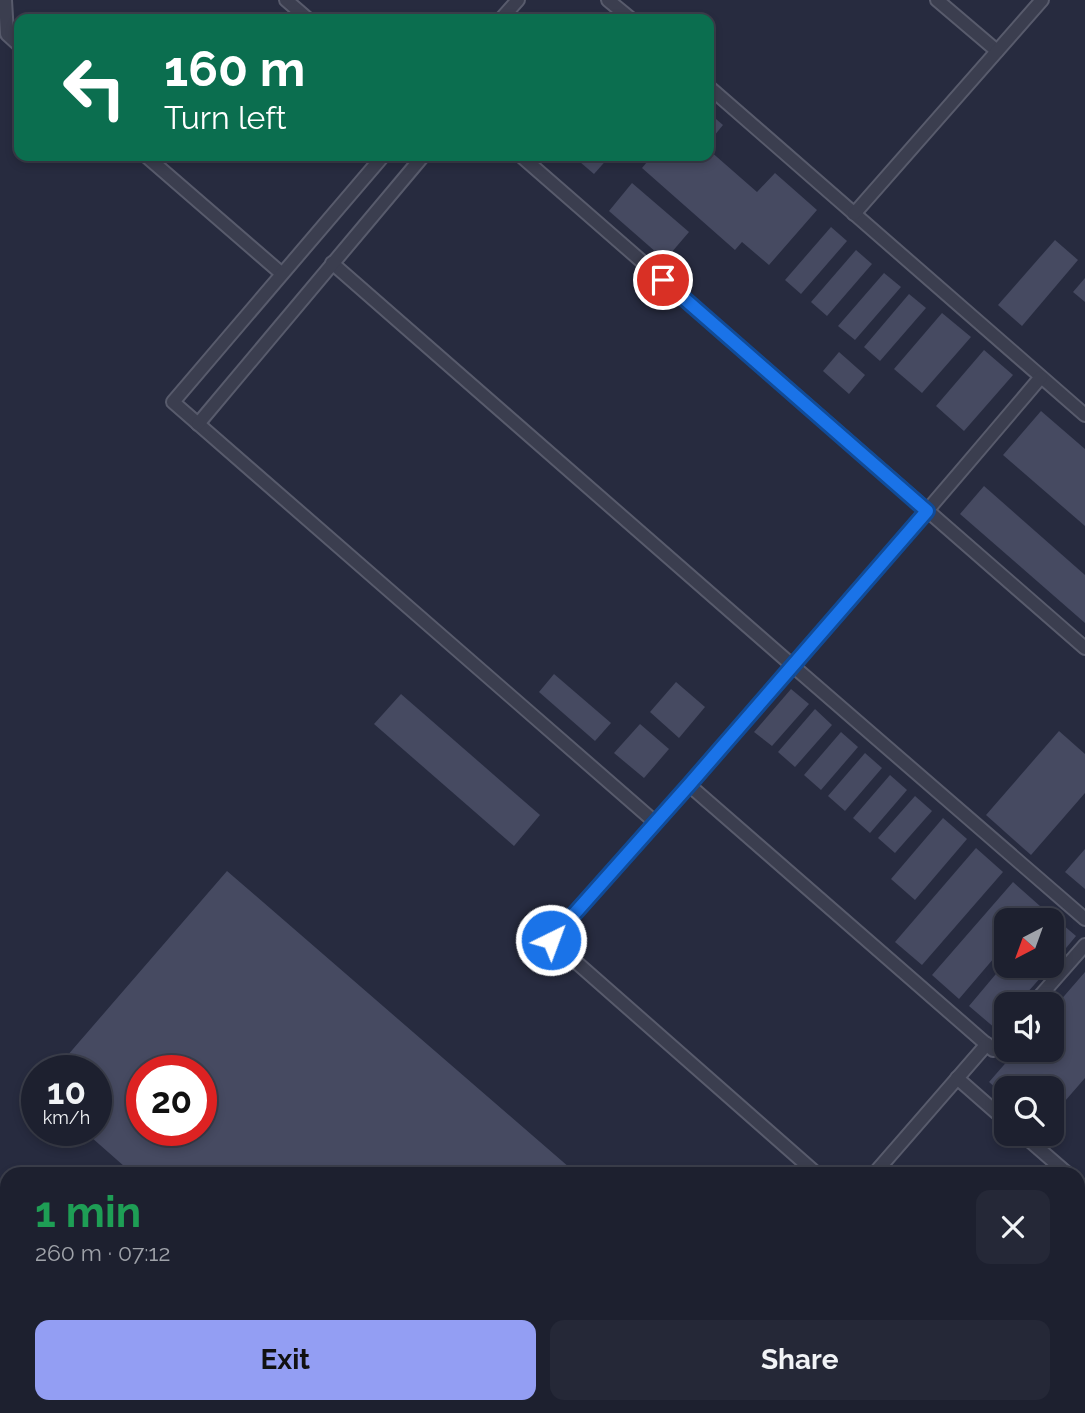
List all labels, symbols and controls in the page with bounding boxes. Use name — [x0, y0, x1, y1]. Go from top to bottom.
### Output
text: 160 m — [164, 40, 305, 97]
icon: left — [49, 42, 140, 133]
text: Turn left — [164, 99, 286, 136]
pin — [633, 250, 693, 310]
icon: arrive — [644, 261, 682, 299]
position arrow — [514, 903, 588, 977]
north arrow — [994, 908, 1064, 978]
map controls — [994, 908, 1064, 1146]
button: sound — [994, 992, 1064, 1062]
speed limit sign: 20 — [126, 1055, 217, 1146]
text: 10 — [47, 1071, 86, 1112]
button: search — [994, 1076, 1064, 1146]
text: km/h — [43, 1107, 90, 1128]
text: 1 min — [35, 1188, 141, 1237]
button: close — [976, 1190, 1050, 1264]
text: 260 m · 07:12 — [35, 1239, 170, 1266]
button: Exit — [35, 1320, 536, 1400]
button: Share — [550, 1320, 1050, 1400]

